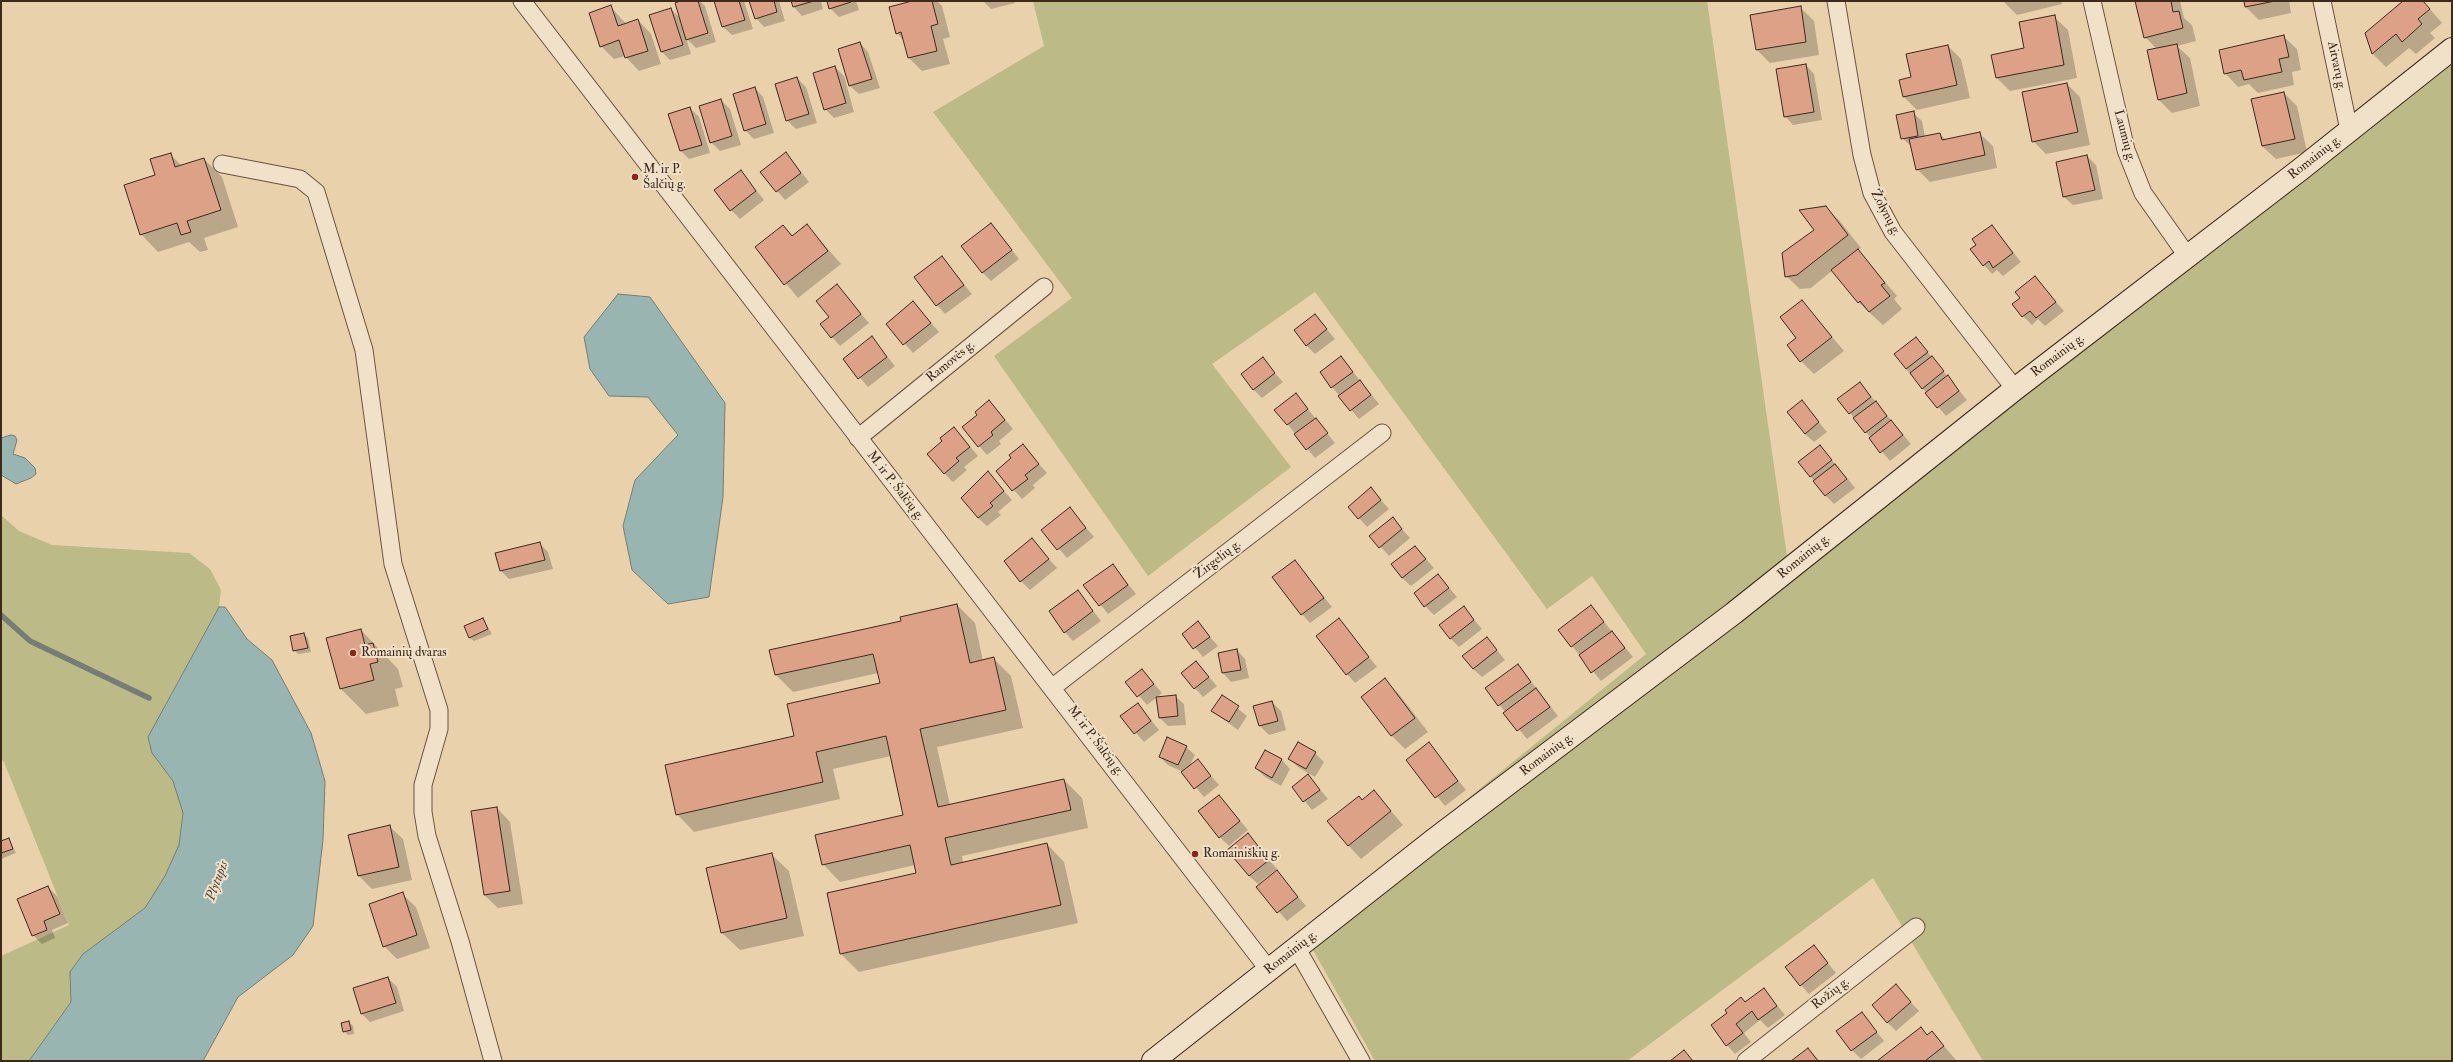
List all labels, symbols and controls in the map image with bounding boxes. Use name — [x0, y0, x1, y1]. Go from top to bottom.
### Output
street label: Aitvarų g. — [2323, 40, 2349, 92]
street label: Laumių g. — [2110, 108, 2138, 164]
street label: Romainių g. — [2285, 133, 2345, 183]
place label: M. ir P. Šalčių g. — [643, 162, 686, 193]
marker: M. ir P. Šalčių g. — [630, 172, 640, 182]
street label: Žolynų g. — [1866, 187, 1904, 239]
street label: Romainių g. — [2028, 331, 2088, 381]
street label: Ramovės g. — [924, 338, 978, 386]
street label: M. ir P. Šalčių g. — [863, 448, 927, 524]
street label: Romainių g. — [1775, 531, 1833, 583]
street label: Žirgelių g. — [1192, 537, 1244, 583]
place label: Romainių dvaras — [361, 645, 447, 661]
marker: Romainių dvaras — [348, 648, 358, 658]
street label: M. ir P. Šalčių g. — [1064, 703, 1126, 779]
street label: Romainių g. — [1517, 730, 1577, 780]
place label: Romainiškių g. — [1203, 846, 1280, 862]
marker: Romainiškių g. — [1190, 849, 1200, 859]
water label: Plytupis — [203, 859, 233, 903]
street label: Romainių g. — [1261, 928, 1321, 978]
street label: Rožių g. — [1809, 974, 1853, 1014]

